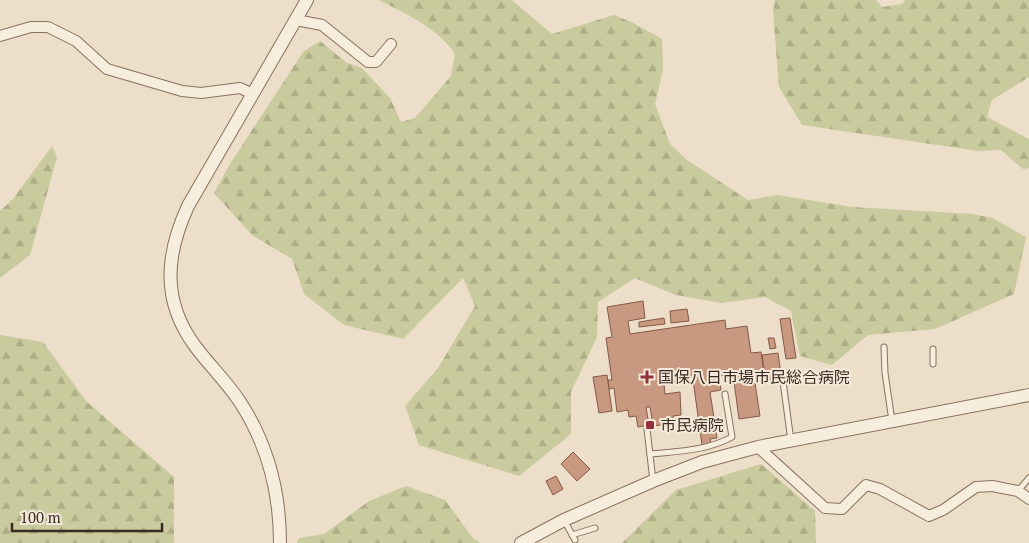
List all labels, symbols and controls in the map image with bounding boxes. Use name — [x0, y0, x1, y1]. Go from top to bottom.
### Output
place label: 国保八日市場市民総合病院 — [658, 366, 850, 388]
marker: 国保八日市場市民総合病院 — [640, 370, 654, 384]
place label: 市民病院 — [660, 414, 724, 436]
marker: 市民病院 — [644, 419, 656, 431]
scale bar — [12, 500, 162, 532]
text: 100 m — [20, 507, 61, 527]

